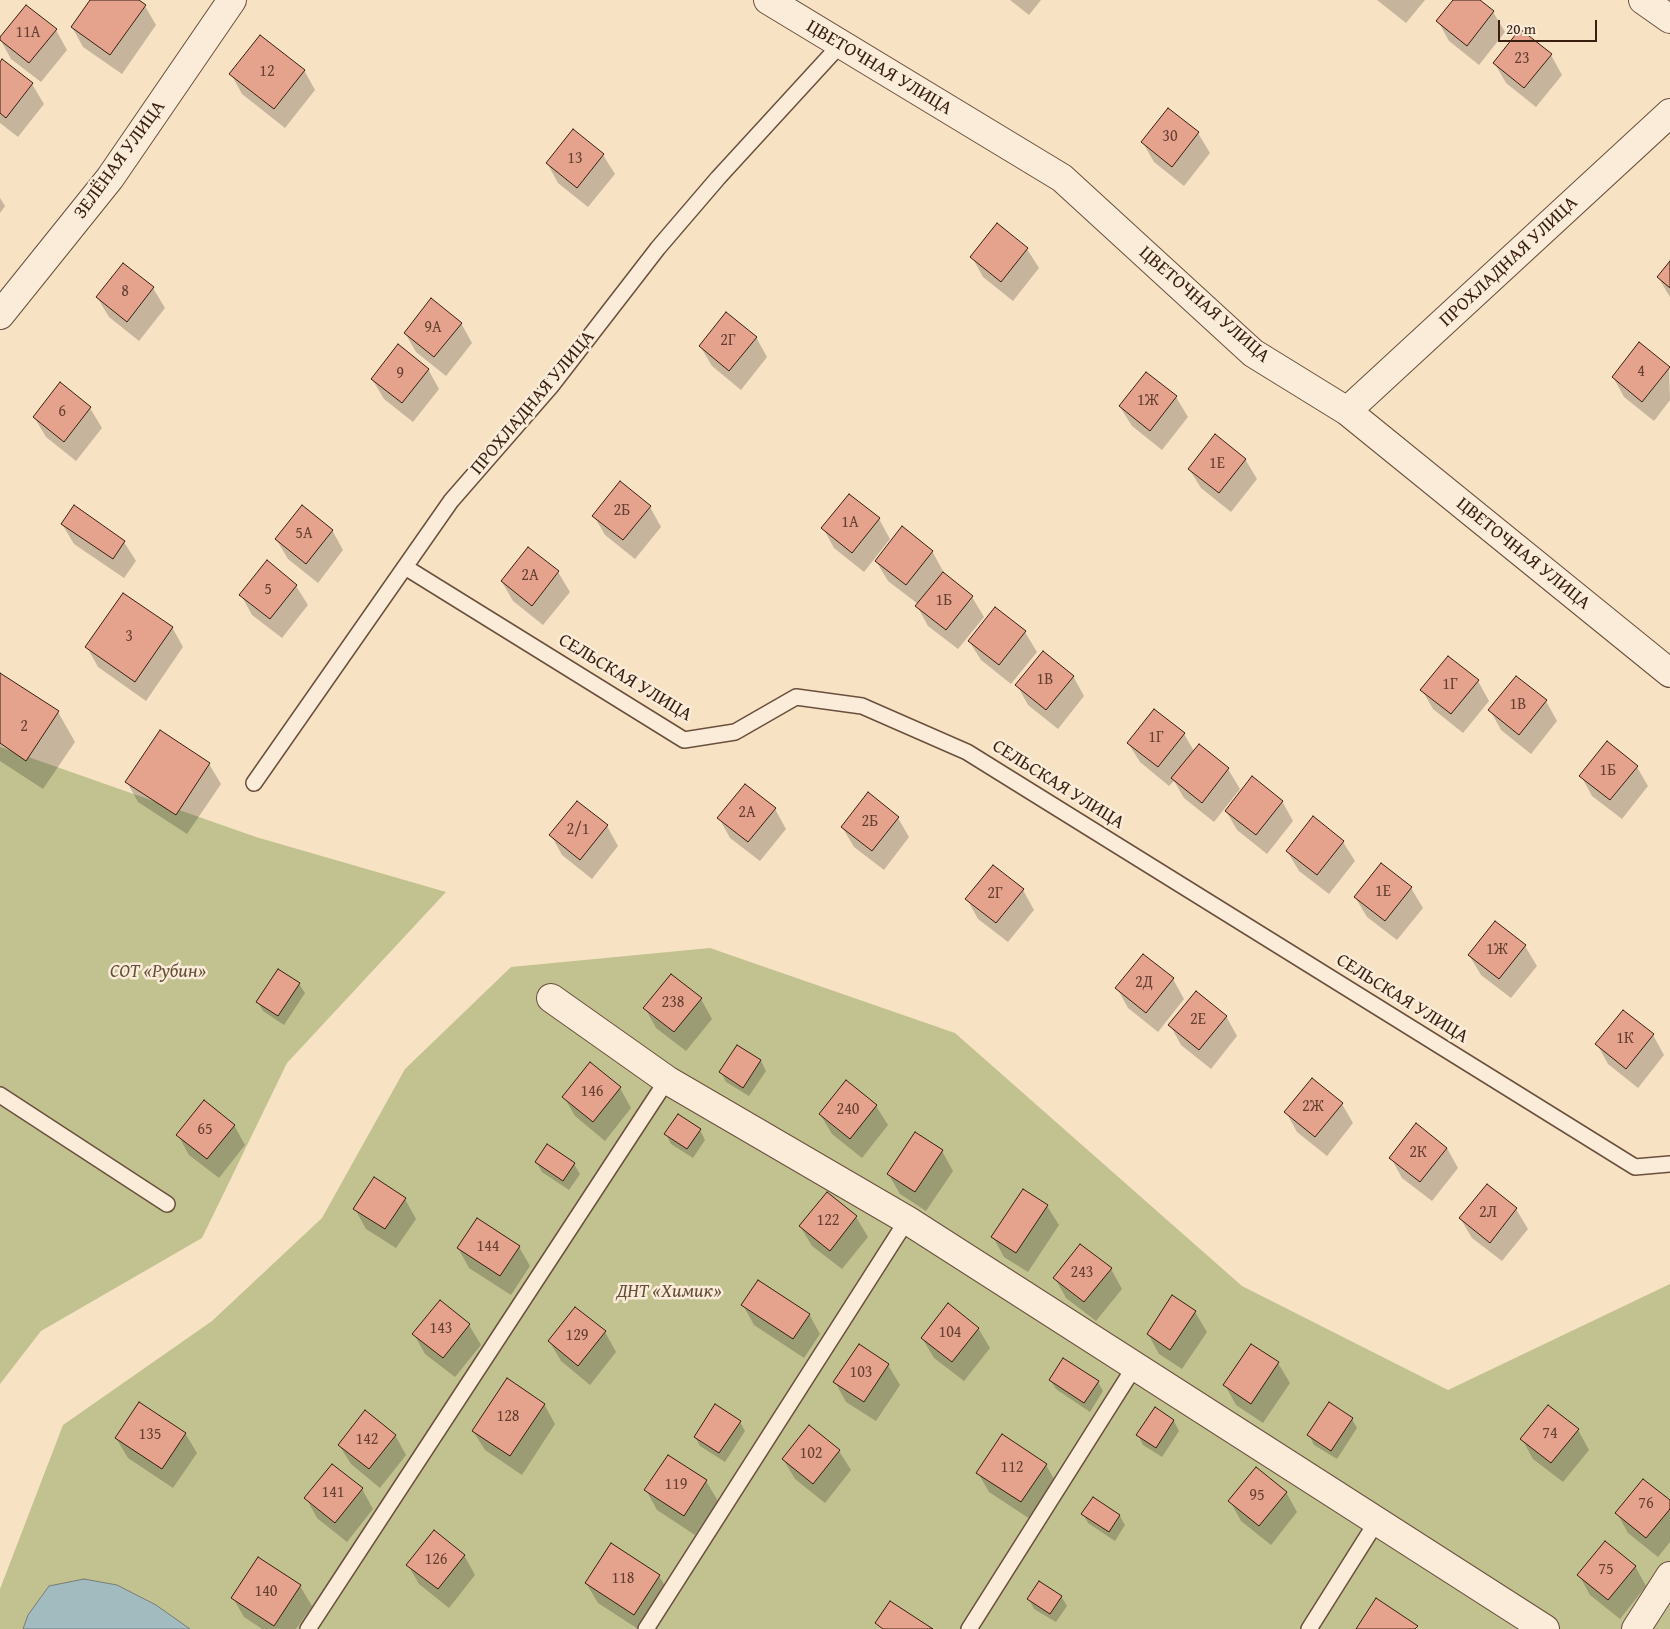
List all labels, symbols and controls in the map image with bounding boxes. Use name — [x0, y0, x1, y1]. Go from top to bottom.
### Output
scale bar — [1500, 10, 1599, 42]
street label: ЦВЕТОЧНАЯ УЛИЦА — [802, 15, 956, 121]
text: 20 m — [1506, 18, 1536, 39]
house number: 11А — [15, 23, 41, 43]
house number: 23 — [1514, 49, 1530, 69]
house number: 12 — [259, 62, 275, 82]
street label: ЗЕЛЁНАЯ УЛИЦА — [69, 96, 171, 224]
house number: 30 — [1162, 127, 1178, 147]
house number: 13 — [567, 149, 583, 169]
street label: ПРОХЛАДНАЯ УЛИЦА — [1435, 192, 1583, 332]
street label: ЦВЕТОЧНАЯ УЛИЦА — [1134, 242, 1274, 368]
house number: 8 — [121, 282, 129, 302]
house number: 9А — [424, 318, 442, 338]
street label: ПРОХЛАДНАЯ УЛИЦА — [466, 326, 600, 480]
house number: 2Г — [720, 331, 736, 351]
house number: 4 — [1637, 362, 1645, 382]
house number: 9 — [396, 364, 404, 384]
house number: 1Ж — [1137, 391, 1159, 411]
house number: 6 — [58, 402, 66, 422]
house number: 1Е — [1209, 454, 1225, 474]
street label: ЦВЕТОЧНАЯ УЛИЦА — [1451, 493, 1595, 615]
house number: 2Б — [614, 501, 630, 521]
house number: 1А — [841, 513, 859, 533]
house number: 5А — [295, 524, 313, 544]
house number: 2А — [521, 566, 539, 586]
house number: 5 — [264, 580, 272, 600]
house number: 1Б — [936, 591, 952, 611]
house number: 3 — [125, 627, 133, 647]
street label: СЕЛЬСКАЯ УЛИЦА — [554, 629, 696, 727]
house number: 1В — [1037, 670, 1053, 690]
house number: 1Г — [1442, 675, 1458, 695]
house number: 1В — [1510, 695, 1526, 715]
house number: 2 — [20, 717, 28, 737]
house number: 1Г — [1148, 728, 1164, 748]
street label: СЕЛЬСКАЯ УЛИЦА — [988, 735, 1128, 835]
house number: 1Б — [1600, 761, 1616, 781]
house number: 2А — [738, 803, 756, 823]
house number: 2Б — [862, 812, 878, 832]
house number: 2/1 — [567, 820, 589, 840]
house number: 1Е — [1375, 882, 1391, 902]
house number: 2Г — [987, 884, 1003, 904]
house number: 1Ж — [1486, 940, 1508, 960]
street label: СЕЛЬСКАЯ УЛИЦА — [1332, 949, 1472, 1049]
park label: СОТ «Рубин» — [110, 961, 206, 983]
house number: 2Д — [1135, 973, 1153, 993]
house number: 238 — [661, 993, 685, 1013]
house number: 2Е — [1190, 1010, 1206, 1030]
house number: 1К — [1616, 1029, 1634, 1049]
house number: 146 — [580, 1082, 604, 1102]
house number: 2Ж — [1302, 1097, 1324, 1117]
house number: 240 — [836, 1100, 860, 1120]
house number: 65 — [197, 1120, 213, 1140]
house number: 2К — [1409, 1143, 1427, 1163]
house number: 2Л — [1479, 1203, 1497, 1223]
house number: 122 — [816, 1211, 840, 1231]
house number: 144 — [476, 1237, 500, 1257]
house number: 243 — [1070, 1263, 1094, 1283]
park label: ДНТ «Химик» — [616, 1281, 722, 1303]
house number: 143 — [429, 1319, 453, 1339]
house number: 104 — [938, 1323, 962, 1343]
house number: 129 — [565, 1326, 589, 1346]
house number: 103 — [849, 1363, 873, 1383]
house number: 128 — [496, 1407, 520, 1427]
house number: 74 — [1542, 1424, 1558, 1444]
house number: 135 — [138, 1425, 162, 1445]
house number: 142 — [355, 1430, 379, 1450]
house number: 102 — [799, 1444, 823, 1464]
house number: 112 — [1000, 1458, 1024, 1478]
house number: 119 — [664, 1475, 688, 1495]
house number: 141 — [321, 1483, 345, 1503]
house number: 95 — [1249, 1486, 1265, 1506]
house number: 76 — [1638, 1494, 1654, 1514]
house number: 126 — [424, 1550, 448, 1570]
house number: 75 — [1598, 1560, 1614, 1580]
house number: 118 — [611, 1569, 635, 1589]
house number: 140 — [254, 1582, 278, 1602]

